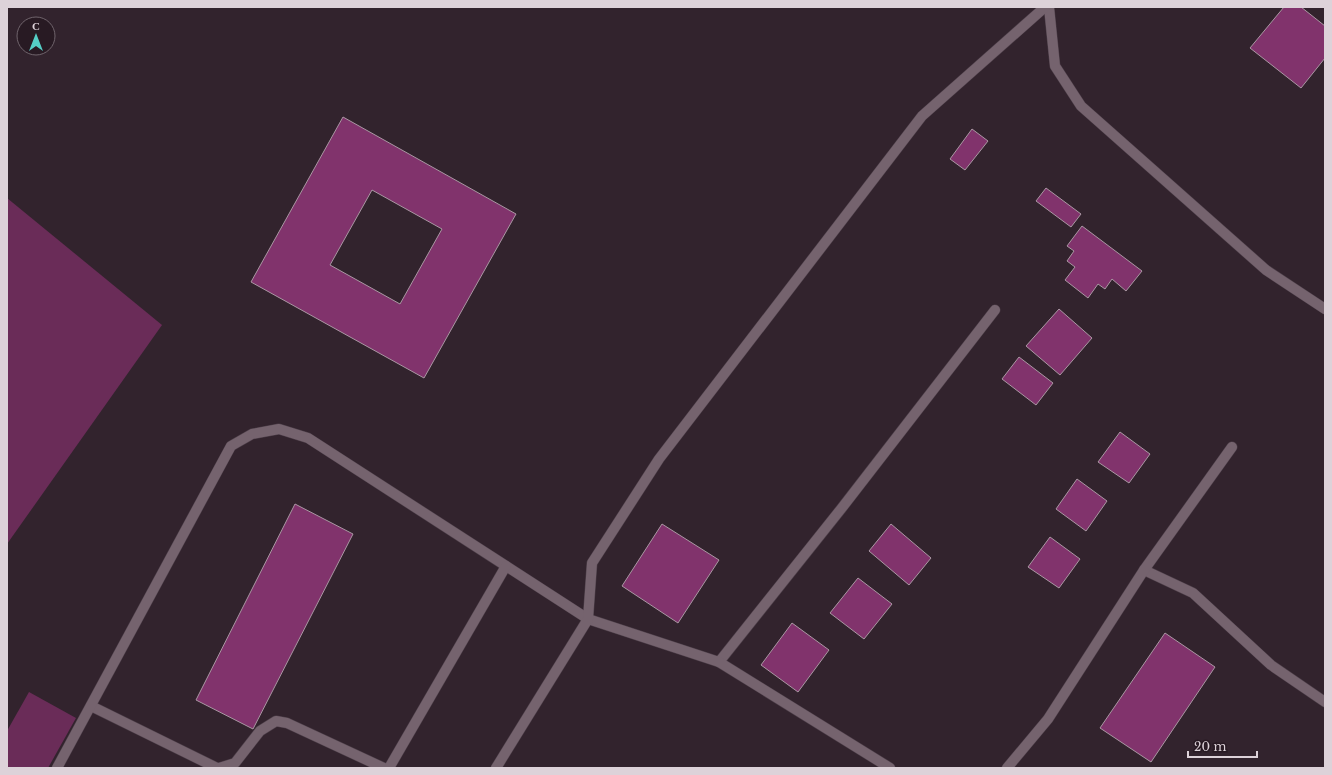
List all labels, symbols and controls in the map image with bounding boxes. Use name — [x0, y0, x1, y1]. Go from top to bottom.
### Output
north arrow — [16, 16, 56, 56]
text: С — [32, 19, 40, 33]
scale bar — [1188, 733, 1257, 759]
text: 20 m — [1194, 739, 1226, 754]

